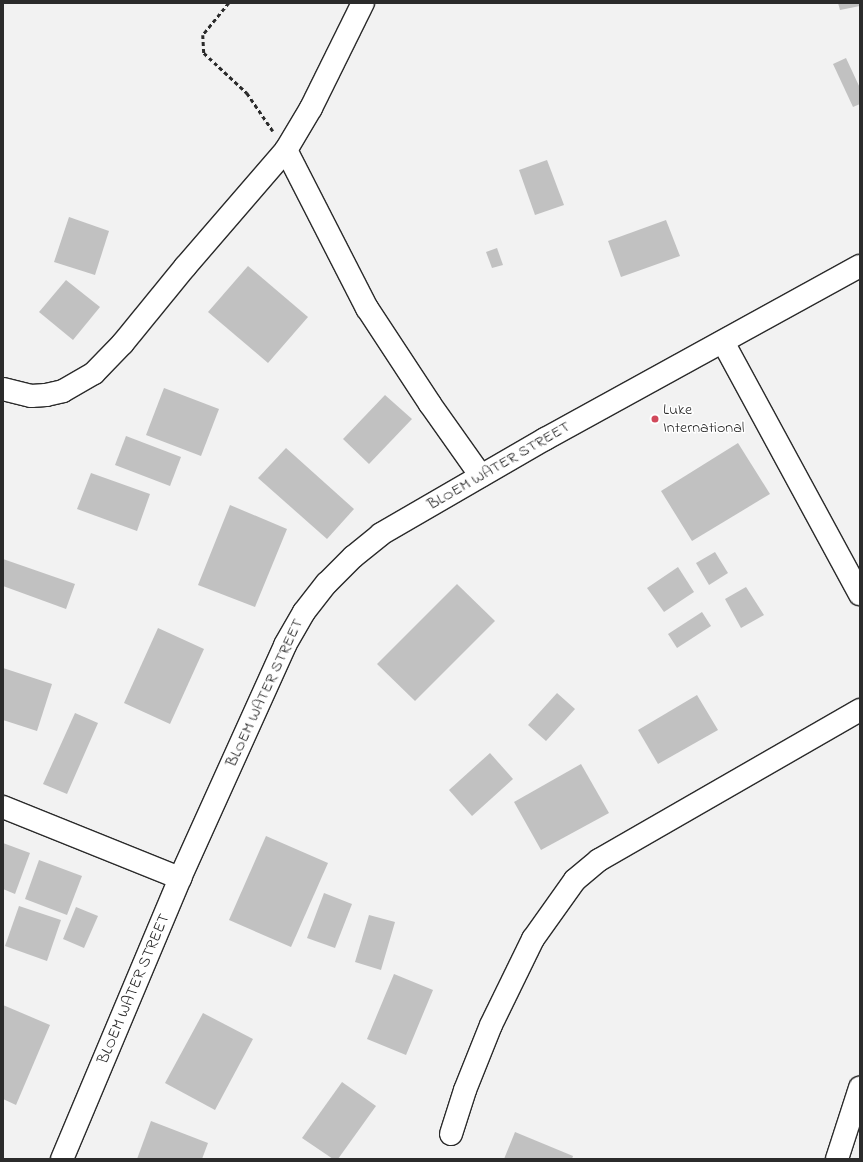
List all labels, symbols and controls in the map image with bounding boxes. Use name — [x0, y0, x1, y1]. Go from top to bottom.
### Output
place label: Luke International — [663, 400, 744, 438]
marker: Luke International — [650, 414, 660, 424]
street label: BLOEM WATER STREET — [424, 417, 574, 515]
street label: BLOEM WATER STREET — [222, 616, 308, 770]
street label: BLOEM WATER STREET — [94, 911, 174, 1067]

